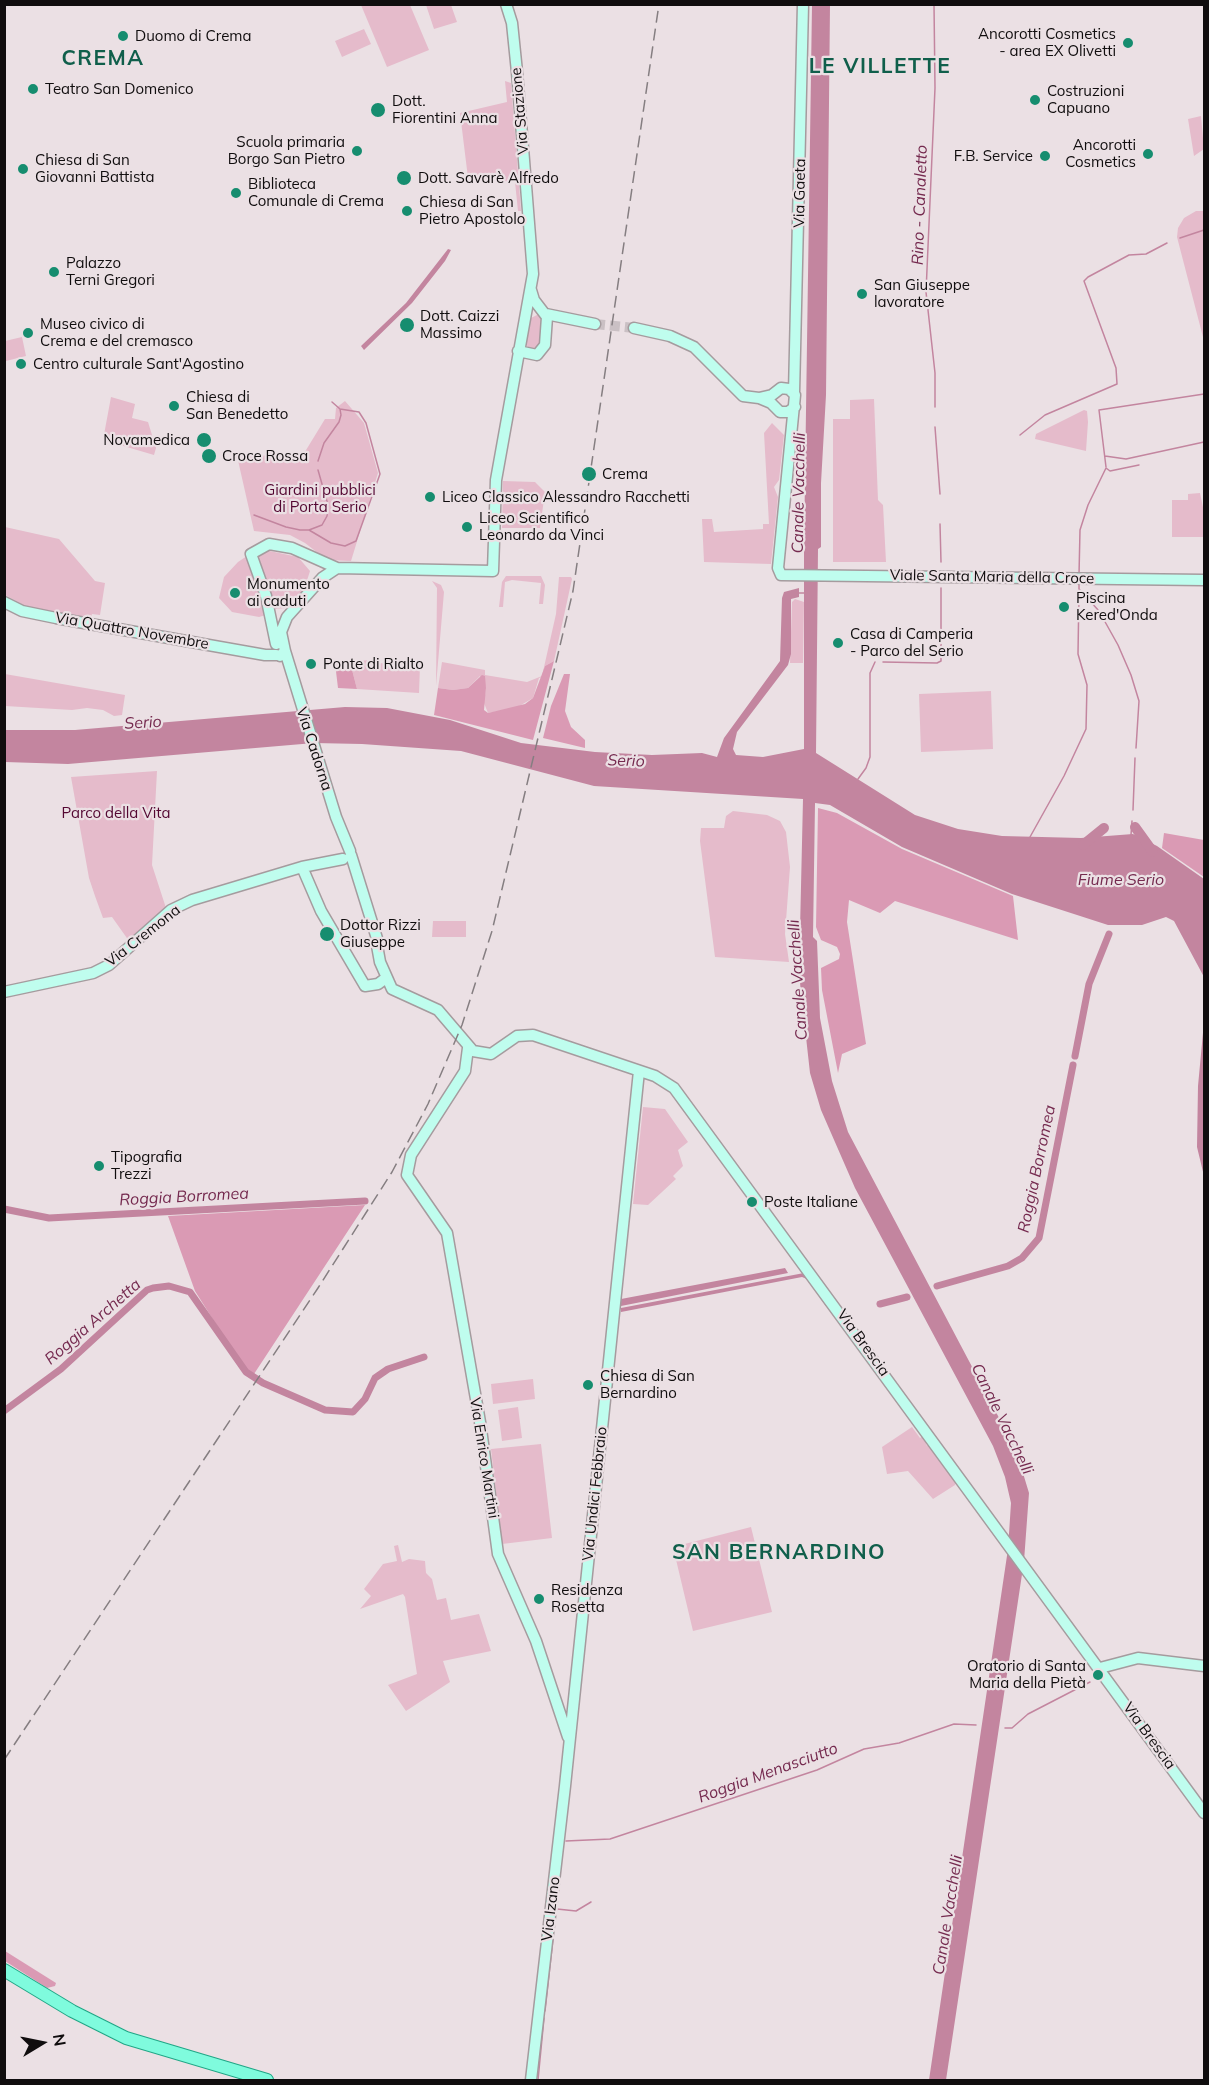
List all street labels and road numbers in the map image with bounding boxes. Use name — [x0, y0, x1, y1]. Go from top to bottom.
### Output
street label: Via Stazione — [507, 67, 533, 155]
street label: Via Gaeta — [790, 158, 810, 228]
street label: Viale Santa Maria della Croce — [890, 566, 1094, 588]
street label: Via Quattro Novembre — [54, 609, 210, 653]
street label: Via Cadorna — [292, 705, 336, 793]
street label: Via Cremona — [102, 901, 184, 971]
street label: Via Brescia — [833, 1306, 893, 1380]
street label: Via Enrico Martini — [466, 1396, 502, 1520]
street label: Via Undici Febbraio — [579, 1426, 611, 1562]
street label: Via Brescia — [1119, 1699, 1179, 1773]
street label: Via Izano — [538, 1876, 564, 1942]

